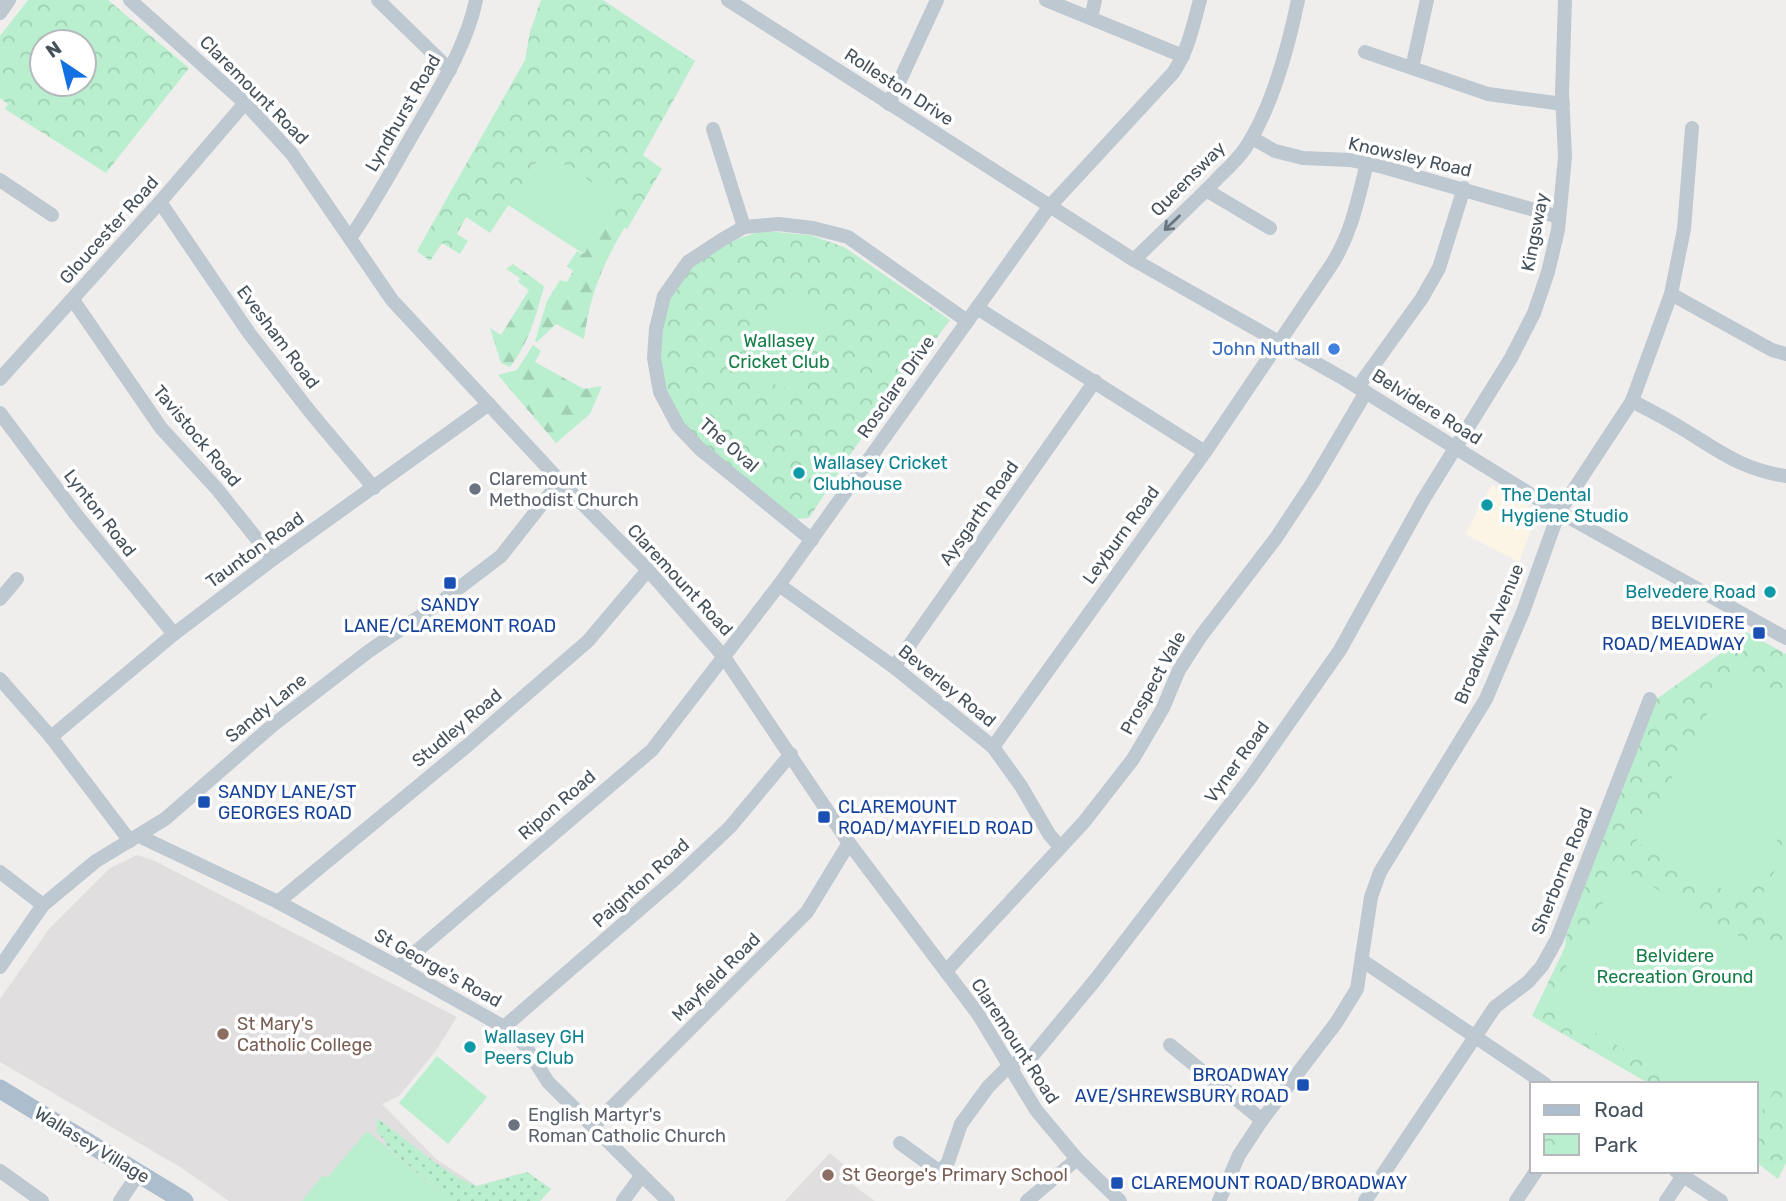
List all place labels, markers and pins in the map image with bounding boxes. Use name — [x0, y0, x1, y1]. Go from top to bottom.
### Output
place label: John Nuthall — [1212, 338, 1320, 360]
marker: John Nuthall — [1326, 341, 1342, 357]
place label: Wallasey Cricket Clubhouse — [813, 452, 947, 495]
marker: Wallasey Cricket Clubhouse — [791, 465, 807, 481]
place label: Claremount Methodist Church — [489, 468, 639, 511]
marker: Claremount Methodist Church — [467, 481, 483, 497]
place label: The Dental Hygiene Studio — [1501, 484, 1629, 527]
marker: The Dental Hygiene Studio — [1479, 497, 1495, 513]
marker: SANDY LANE/CLAREMONT ROAD — [442, 575, 458, 591]
place label: Belvedere Road — [1625, 581, 1756, 603]
marker: Belvedere Road — [1762, 584, 1778, 600]
place label: SANDY LANE/CLAREMONT ROAD — [344, 594, 556, 637]
place label: BELVIDERE ROAD/MEADWAY — [1602, 612, 1745, 655]
marker: BELVIDERE ROAD/MEADWAY — [1751, 625, 1767, 641]
place label: SANDY LANE/ST GEORGES ROAD — [218, 781, 357, 824]
marker: SANDY LANE/ST GEORGES ROAD — [196, 794, 212, 810]
place label: CLAREMOUNT ROAD/MAYFIELD ROAD — [838, 796, 1033, 839]
marker: CLAREMOUNT ROAD/MAYFIELD ROAD — [816, 809, 832, 825]
place label: St Mary's Catholic College — [237, 1013, 372, 1056]
marker: St Mary's Catholic College — [215, 1026, 231, 1042]
place label: Wallasey GH Peers Club — [484, 1026, 585, 1069]
marker: Wallasey GH Peers Club — [462, 1039, 478, 1055]
place label: BROADWAY AVE/SHREWSBURY ROAD — [1075, 1064, 1289, 1107]
marker: BROADWAY AVE/SHREWSBURY ROAD — [1295, 1077, 1311, 1093]
place label: English Martyr's Roman Catholic Church — [528, 1104, 726, 1147]
marker: English Martyr's Roman Catholic Church — [506, 1117, 522, 1133]
place label: St George's Primary School — [842, 1164, 1068, 1186]
marker: St George's Primary School — [820, 1167, 836, 1183]
place label: CLAREMOUNT ROAD/BROADWAY — [1131, 1172, 1408, 1194]
marker: CLAREMOUNT ROAD/BROADWAY — [1109, 1175, 1125, 1191]

